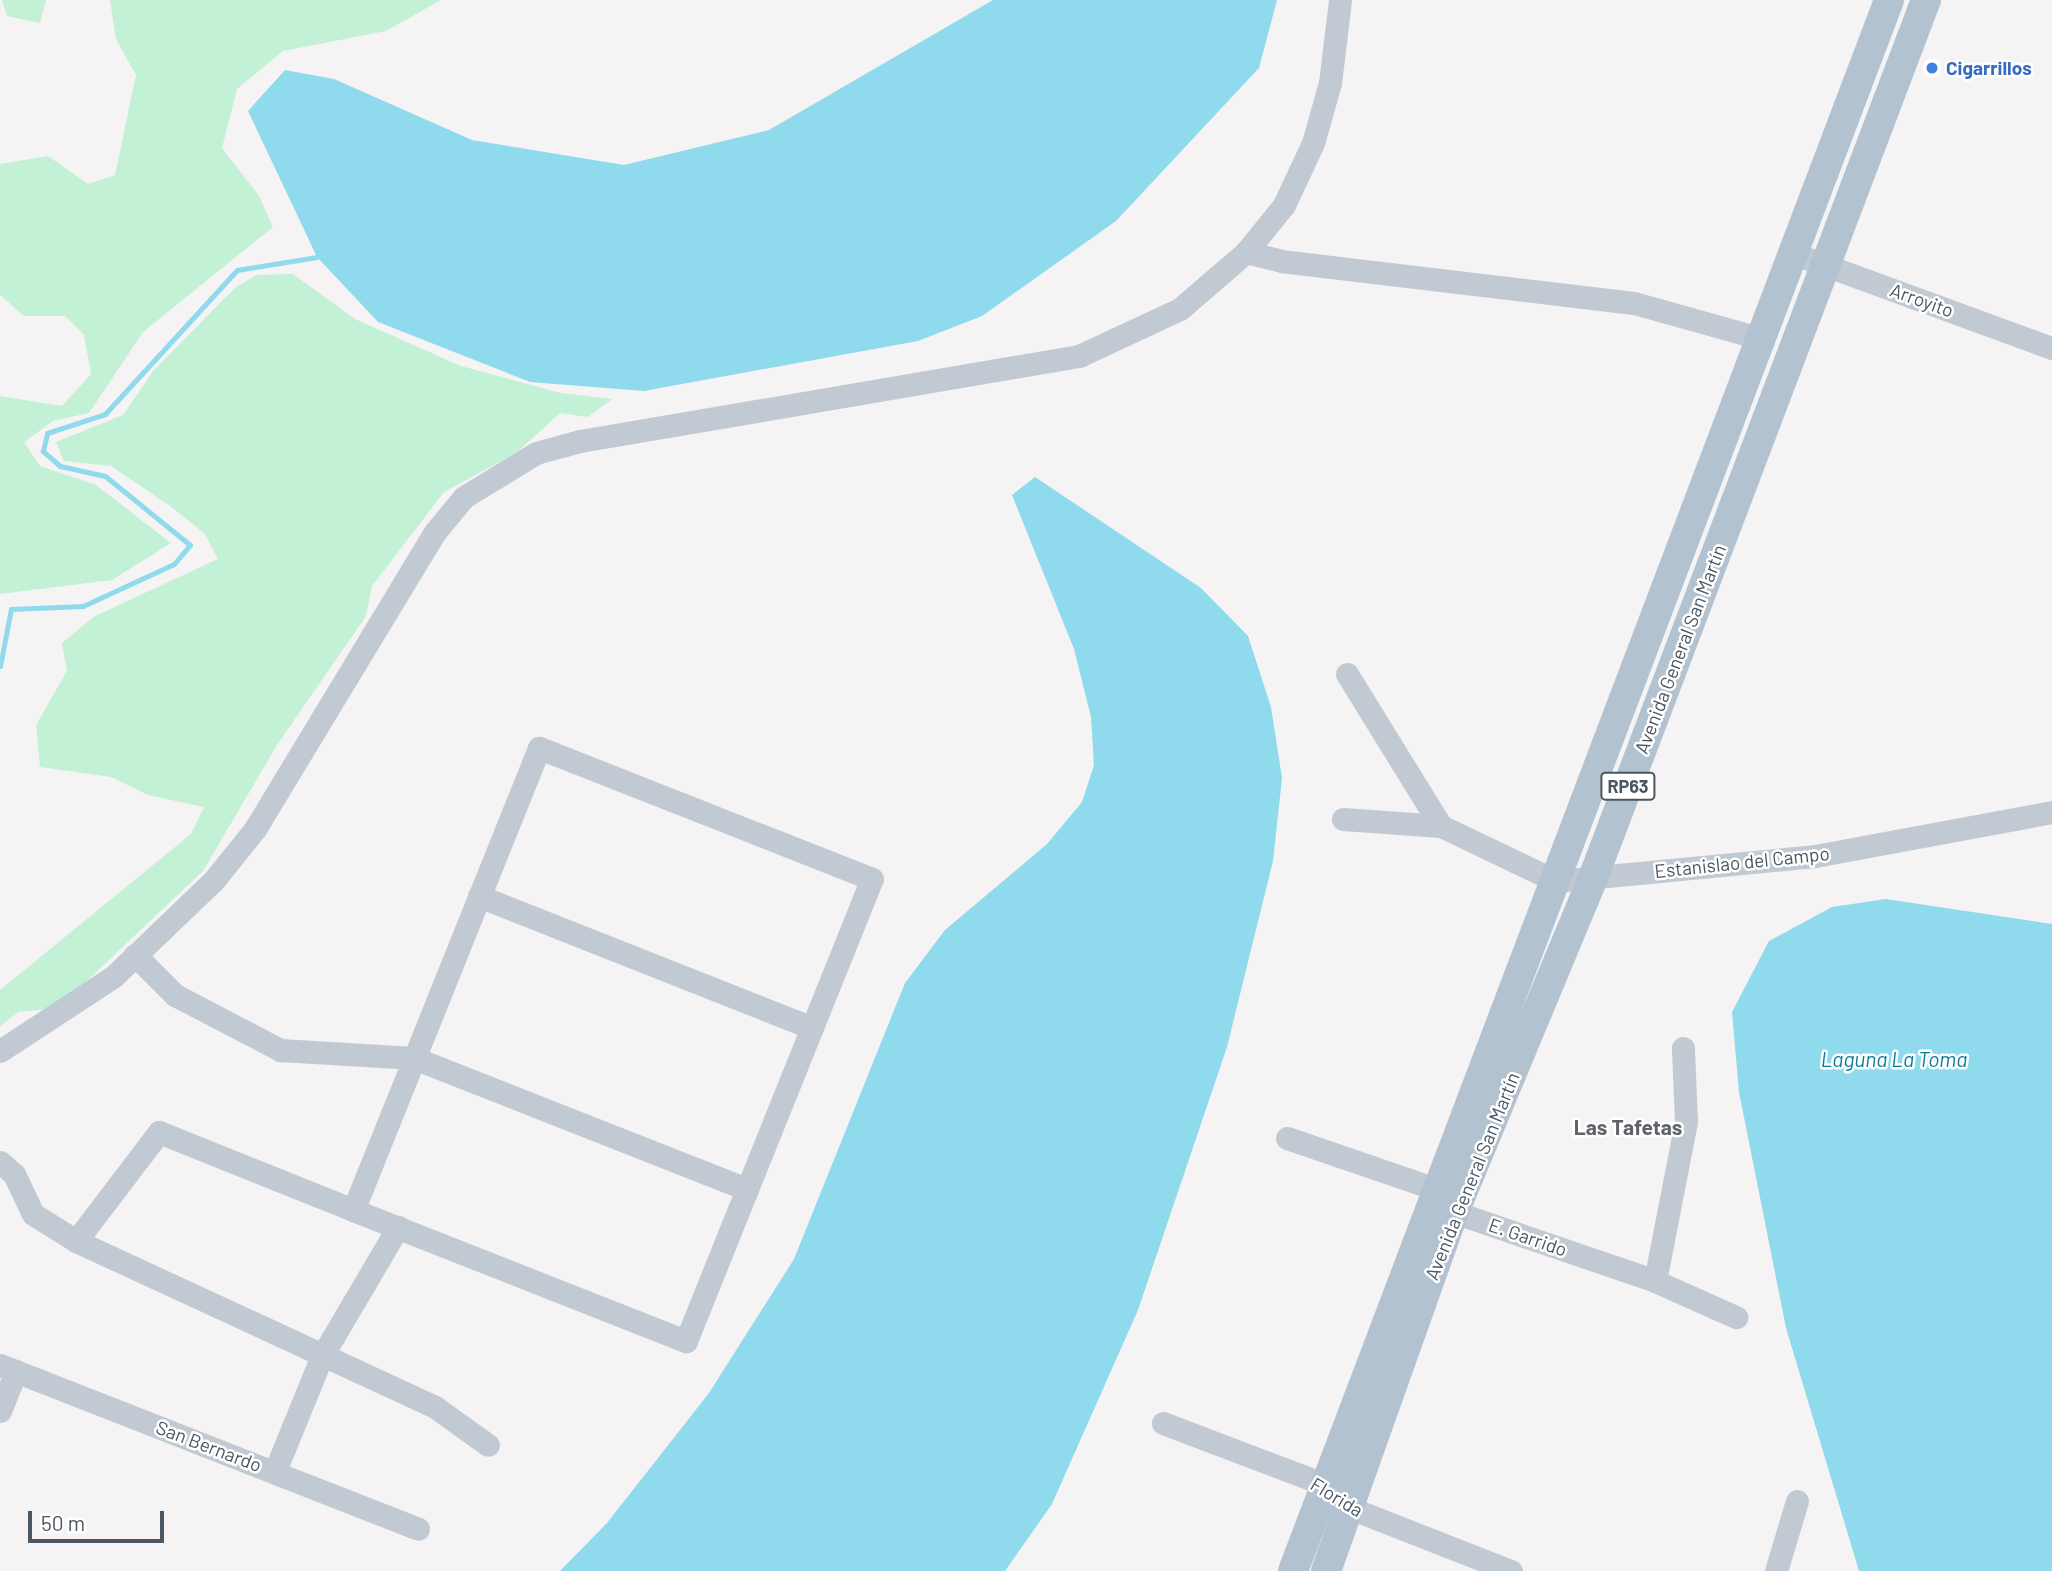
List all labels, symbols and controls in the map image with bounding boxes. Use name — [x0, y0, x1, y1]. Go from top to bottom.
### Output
place label: Cigarrillos — [1946, 57, 2032, 79]
marker: Cigarrillos — [1924, 60, 1940, 76]
street label: Arroyito — [1887, 278, 1957, 322]
street label: Avenida General San Martín — [1630, 541, 1730, 757]
road number: RP63 — [1600, 772, 1656, 800]
street label: Estanislao del Campo — [1653, 841, 1831, 883]
water label: Laguna La Toma — [1821, 1046, 1967, 1072]
street label: Avenida General San Martín — [1420, 1069, 1524, 1283]
district label: Las Tafetas — [1574, 1114, 1682, 1140]
street label: E. Garrido — [1486, 1213, 1570, 1261]
street label: San Bernardo — [153, 1415, 265, 1477]
street label: Florida — [1307, 1472, 1367, 1522]
scale bar — [32, 1498, 168, 1542]
text: 50 m — [41, 1510, 85, 1535]

